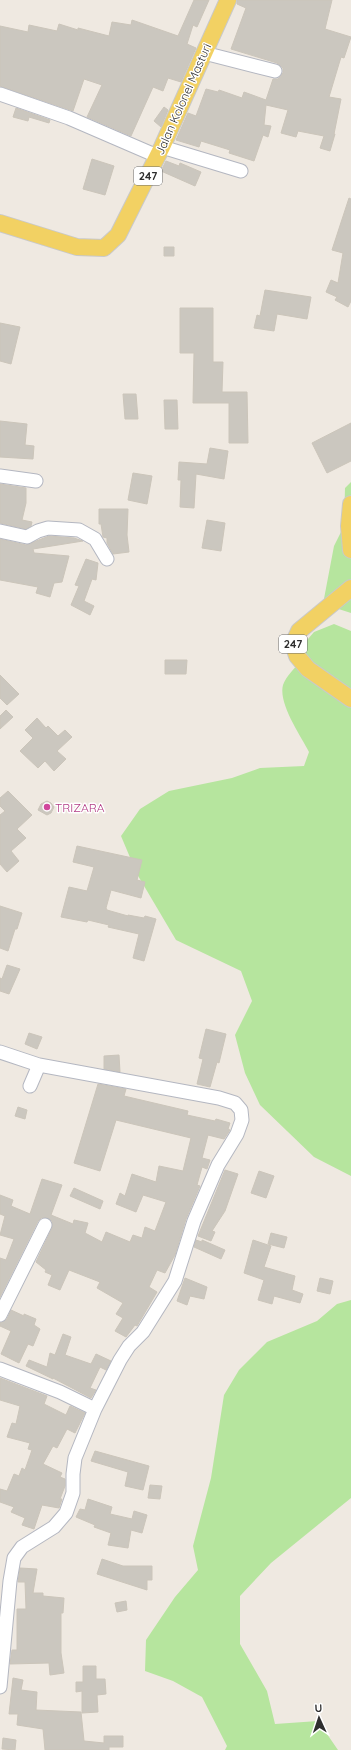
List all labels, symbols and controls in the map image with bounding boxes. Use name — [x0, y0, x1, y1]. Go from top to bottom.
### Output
street label: Jalan Kolonel Masturi — [152, 41, 214, 157]
road number: 247 — [134, 167, 162, 185]
road number: 247 — [279, 635, 307, 653]
place label: TRIZARA — [55, 800, 105, 815]
marker: TRIZARA — [42, 802, 52, 812]
north arrow — [299, 1698, 339, 1738]
text: U — [314, 1701, 323, 1715]

